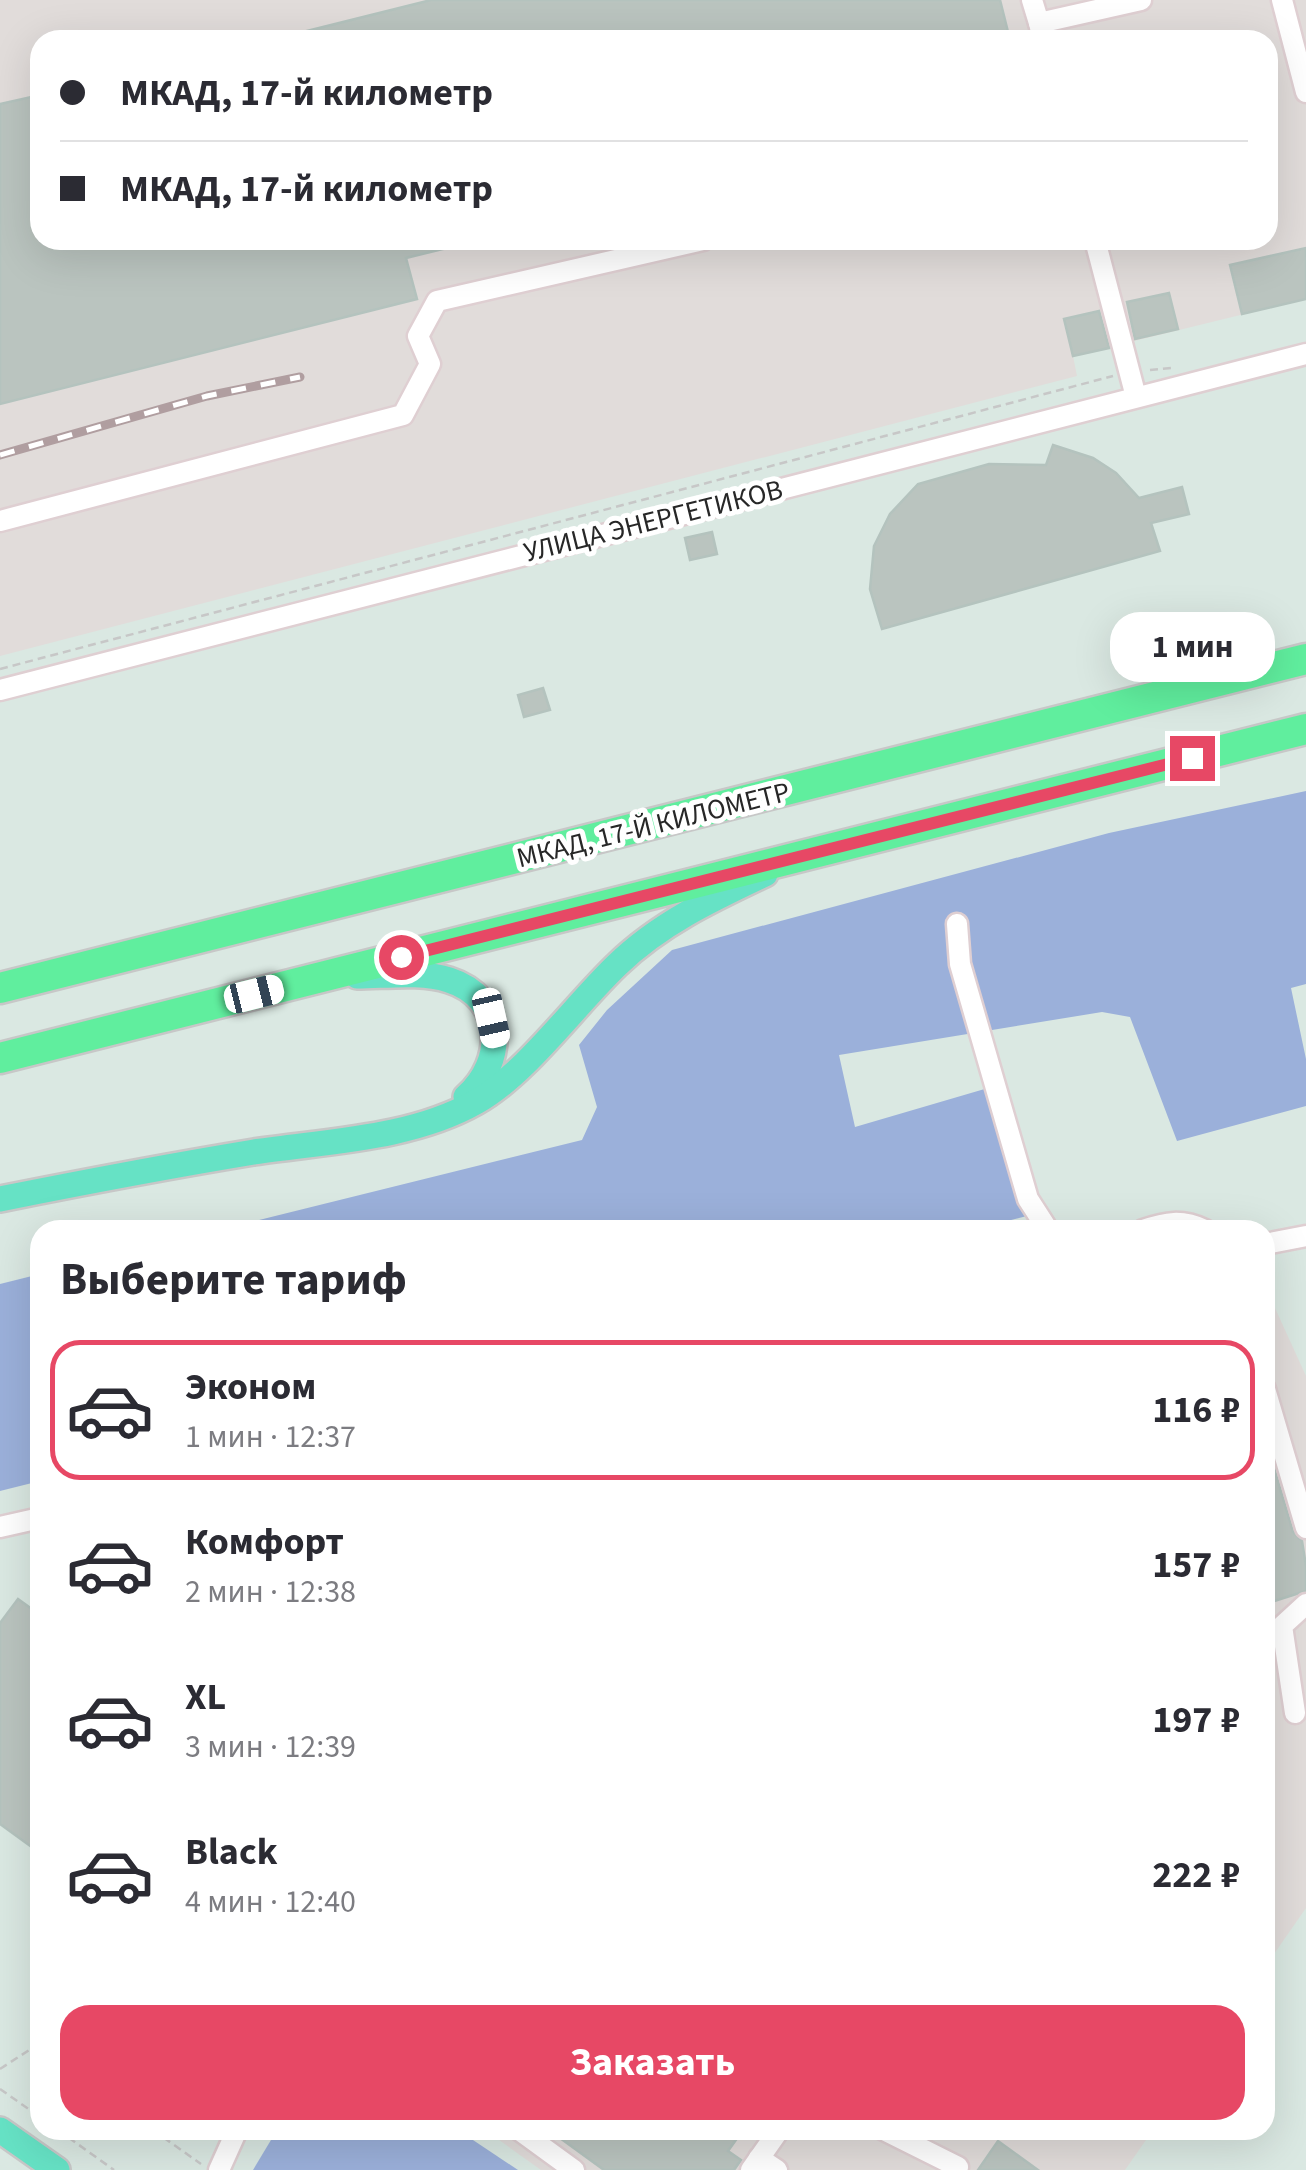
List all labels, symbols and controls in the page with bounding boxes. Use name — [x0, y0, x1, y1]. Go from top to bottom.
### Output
text: МКАД, 17-й километр — [120, 66, 493, 120]
text: МКАД, 17-й километр — [120, 162, 493, 216]
street label: УЛИЦА ЭНЕРГЕТИКОВ — [520, 469, 787, 572]
callout: 1 мин — [1110, 613, 1274, 683]
text: 1 мин — [1152, 624, 1233, 670]
route end — [1170, 736, 1215, 781]
street label: МКАД, 17-Й КИЛОМЕТР — [512, 772, 794, 878]
route start — [379, 935, 424, 980]
car — [221, 972, 287, 1016]
car — [470, 985, 512, 1051]
text: Выберите тариф — [60, 1248, 407, 1312]
text: Эконом — [185, 1360, 316, 1414]
icon: car — [65, 1365, 155, 1455]
text: 116 ₽ — [1152, 1383, 1240, 1437]
text: 1 мин · 12:37 — [185, 1414, 356, 1460]
text: Комфорт — [185, 1515, 344, 1569]
icon: car — [65, 1520, 155, 1610]
text: 157 ₽ — [1152, 1538, 1240, 1592]
text: 2 мин · 12:38 — [185, 1569, 356, 1615]
text: XL — [185, 1670, 226, 1724]
icon: car — [65, 1675, 155, 1765]
text: 197 ₽ — [1152, 1693, 1240, 1747]
text: 3 мин · 12:39 — [185, 1724, 356, 1770]
text: Black — [185, 1825, 278, 1879]
icon: car — [65, 1830, 155, 1920]
text: 222 ₽ — [1152, 1848, 1240, 1902]
text: 4 мин · 12:40 — [185, 1879, 356, 1925]
button: Заказать — [60, 2005, 1245, 2120]

